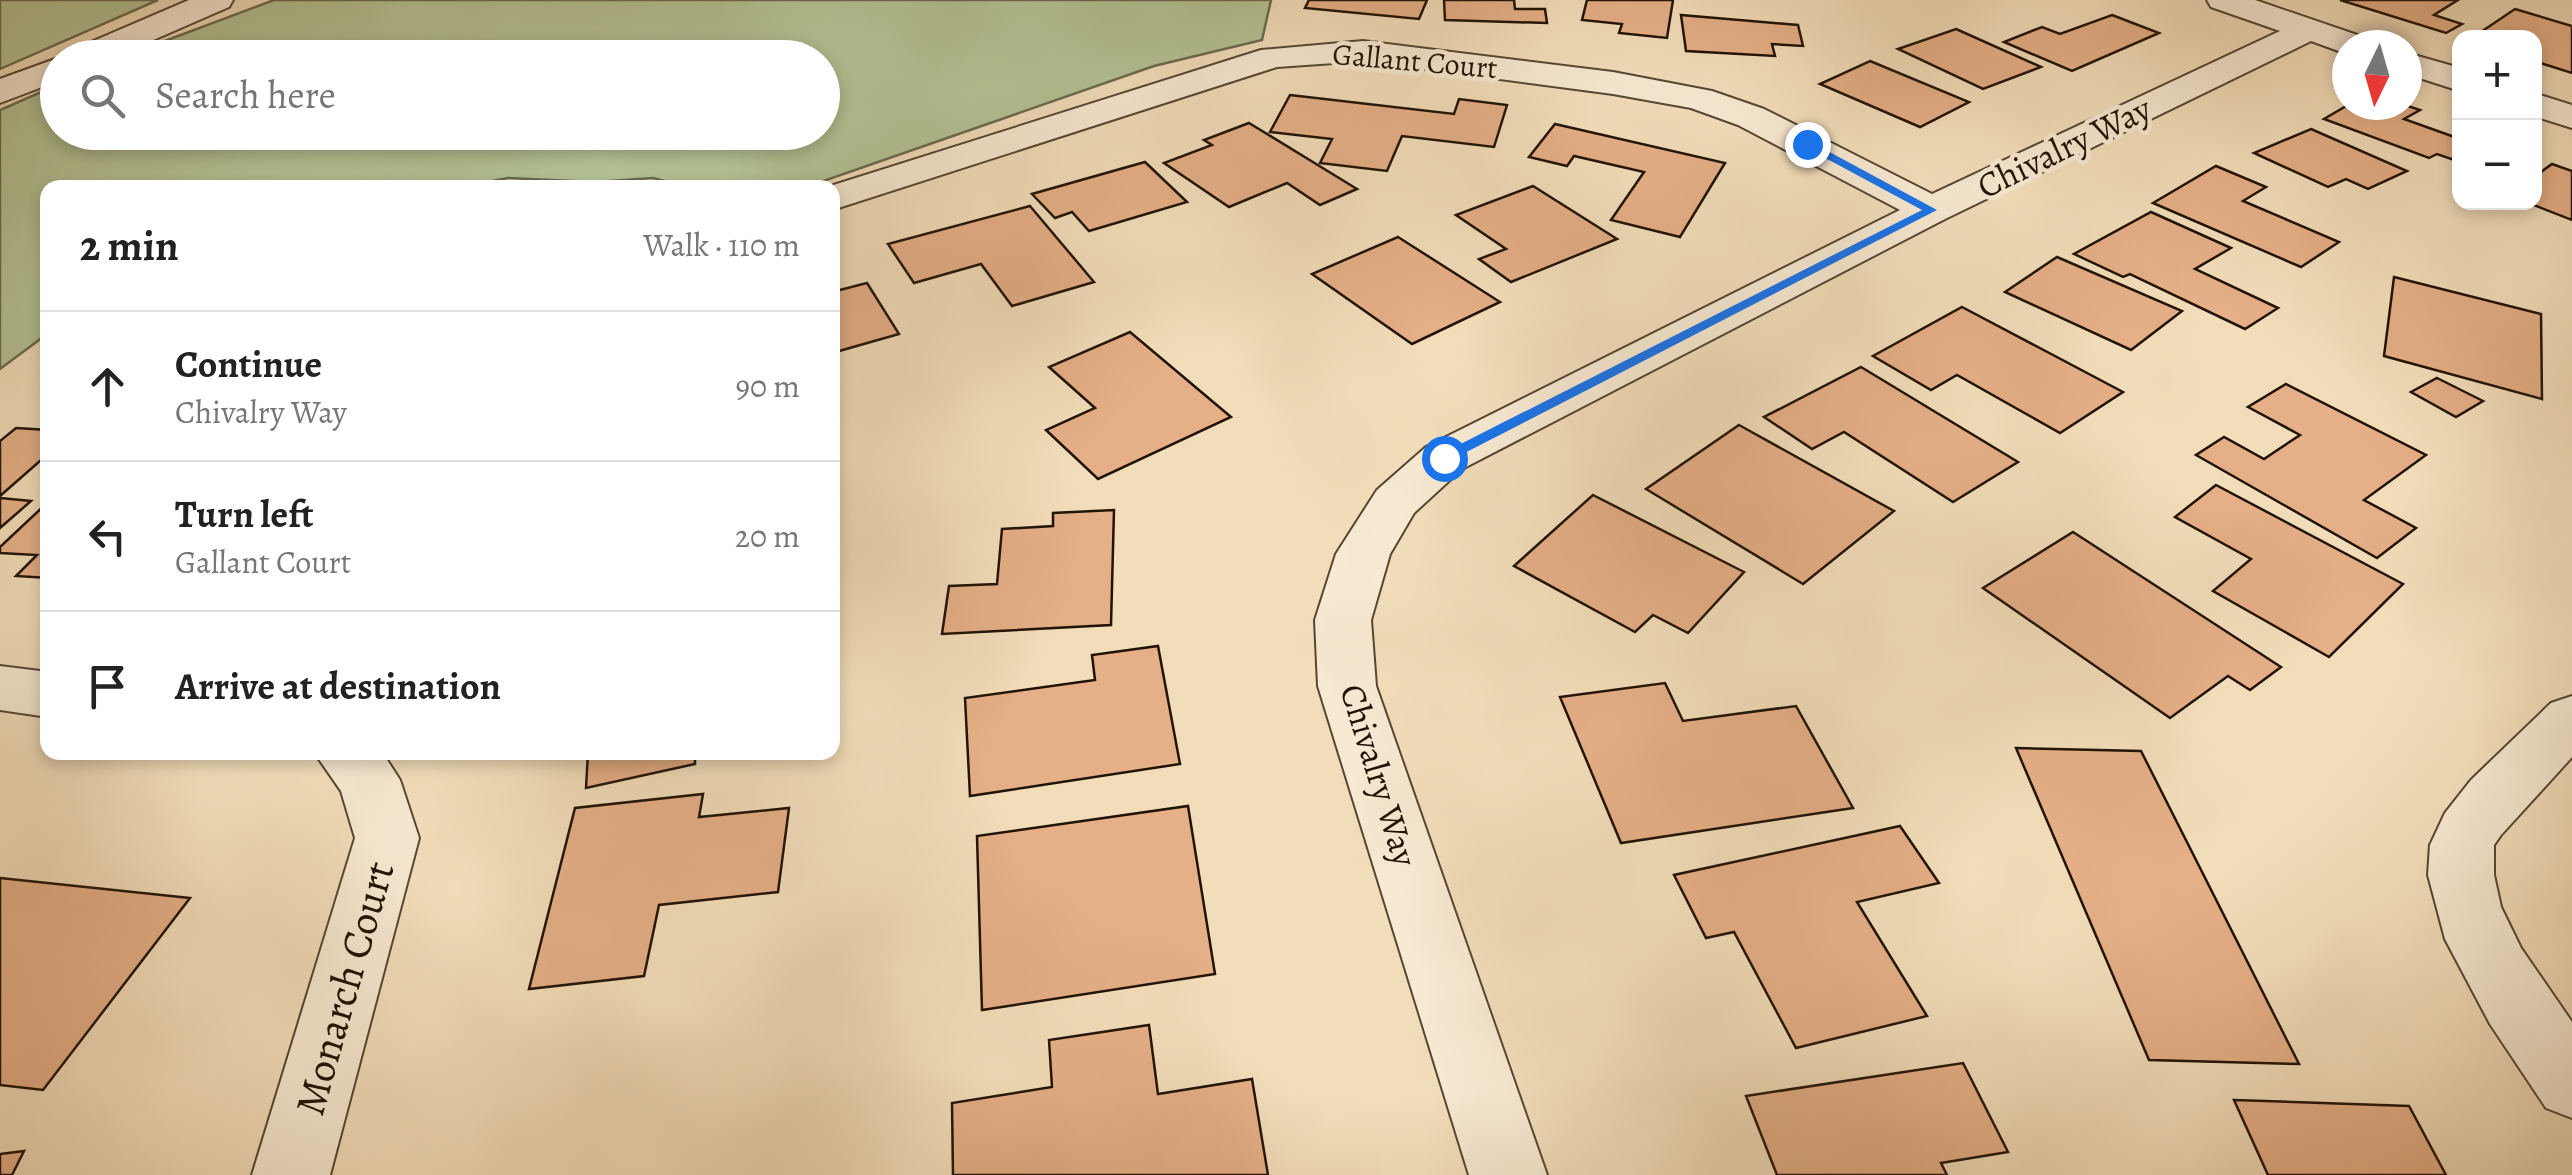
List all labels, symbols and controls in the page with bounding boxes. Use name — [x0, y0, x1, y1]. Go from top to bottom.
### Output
north arrow — [2332, 30, 2422, 120]
map controls — [2452, 30, 2542, 210]
button: + — [2452, 30, 2542, 120]
street label: Gallant Court — [1331, 34, 1499, 88]
search box — [40, 40, 840, 150]
icon: search — [75, 68, 130, 123]
text: Search here — [155, 69, 336, 121]
street label: Chivalry Way — [1969, 84, 2159, 210]
button: − — [2452, 120, 2542, 210]
route end — [1785, 122, 1831, 168]
text: 2 min — [80, 217, 179, 274]
text: Walk · 110 m — [643, 223, 800, 267]
text: Continue — [175, 338, 322, 390]
icon: ahead — [80, 359, 135, 414]
text: 90 m — [735, 364, 800, 408]
text: Chivalry Way — [175, 390, 347, 434]
route start — [1422, 436, 1468, 482]
text: Turn left — [175, 488, 314, 540]
icon: left — [80, 509, 135, 564]
text: 20 m — [735, 514, 800, 558]
text: Gallant Court — [175, 540, 351, 584]
icon: arrive — [80, 659, 135, 714]
text: Arrive at destination — [175, 660, 501, 712]
street label: Chivalry Way — [1329, 678, 1430, 872]
street label: Monarch Court — [281, 854, 407, 1122]

